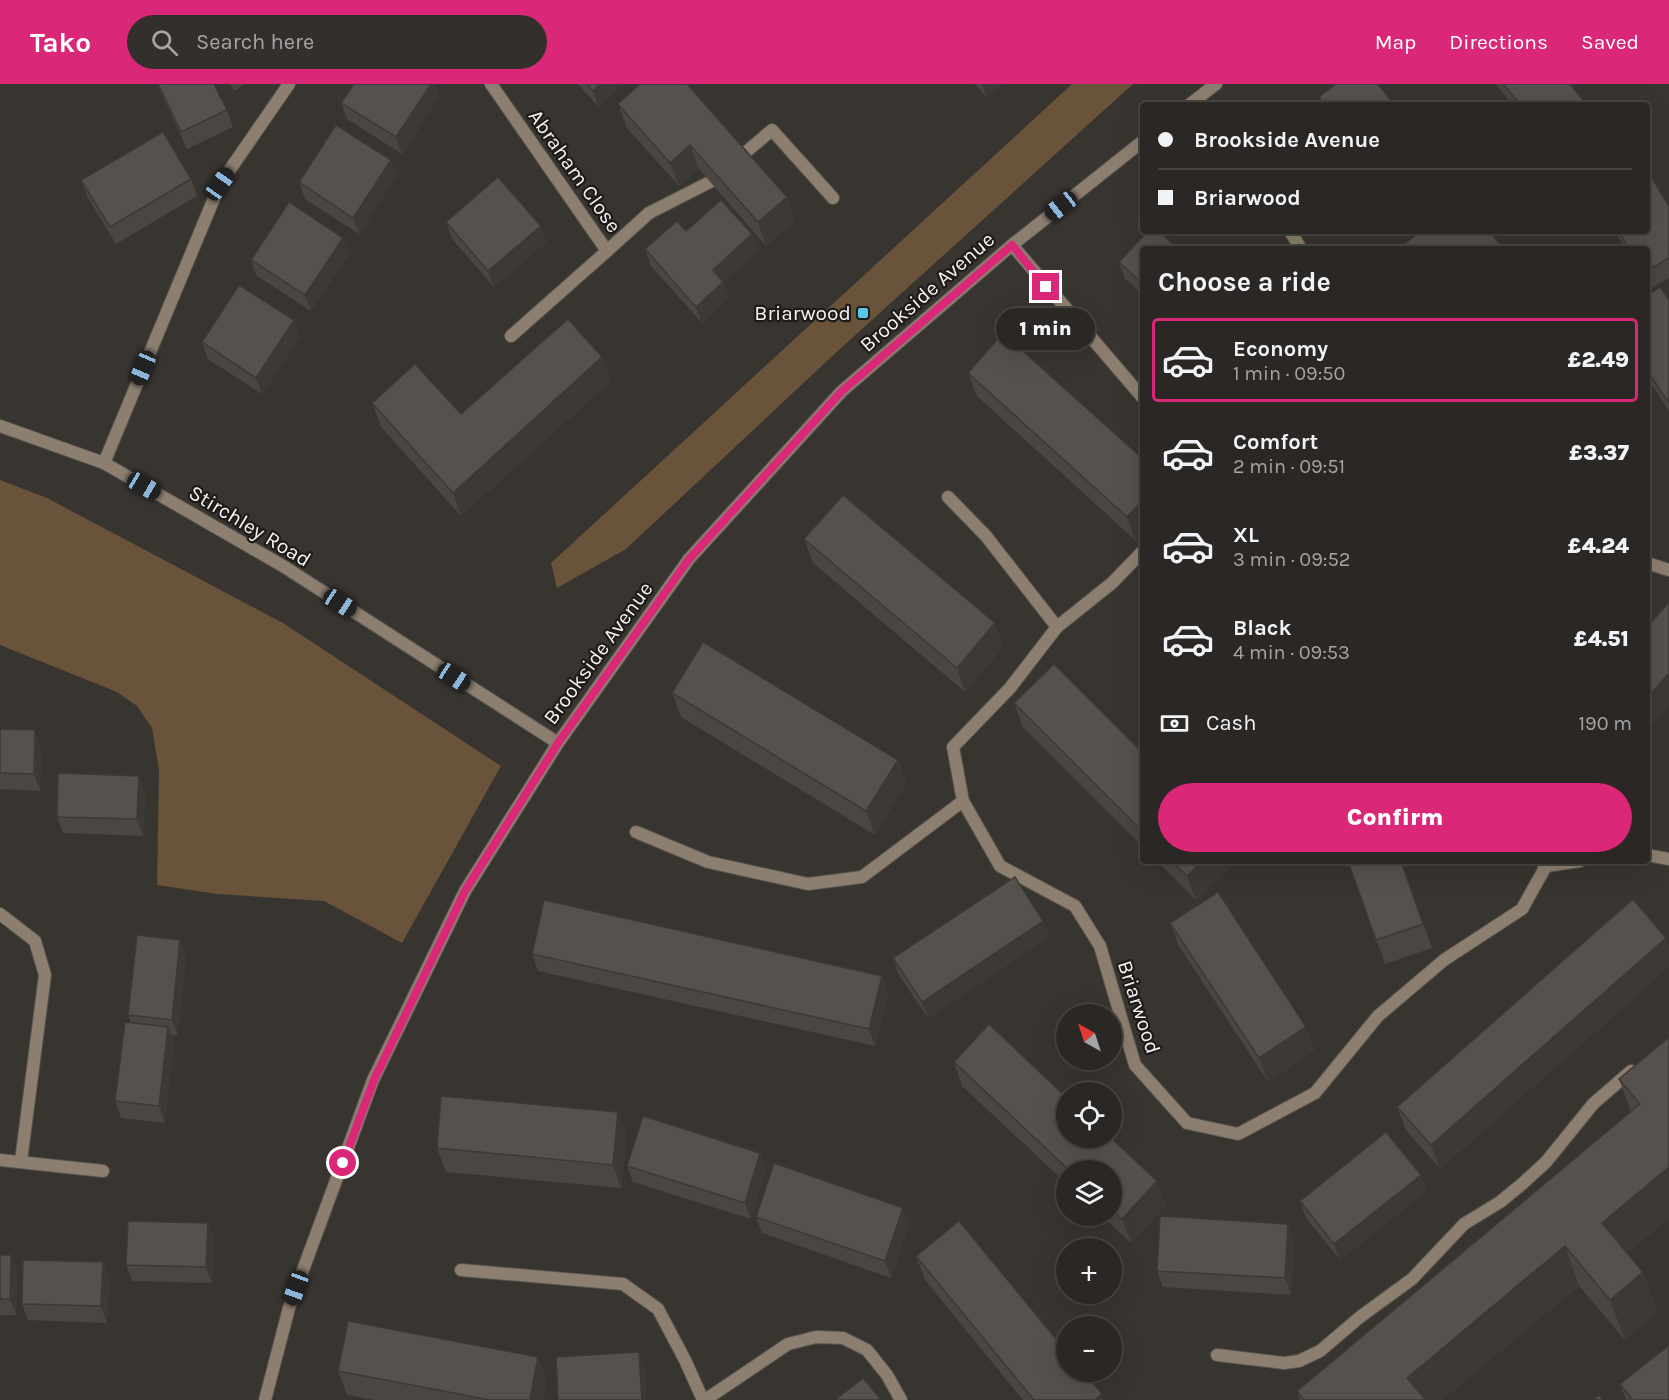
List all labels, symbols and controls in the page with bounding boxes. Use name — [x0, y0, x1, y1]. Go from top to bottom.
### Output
search box — [127, 15, 547, 69]
text: Tako — [30, 26, 91, 59]
icon: search — [148, 26, 181, 59]
text: Search here — [196, 29, 314, 55]
text: Map — [1375, 30, 1416, 54]
text: Directions — [1449, 30, 1548, 54]
text: Saved — [1581, 30, 1639, 54]
street label: Abraham Close — [524, 105, 626, 237]
text: Brookside Avenue — [1194, 127, 1380, 153]
car — [202, 164, 238, 204]
text: Briarwood — [1194, 185, 1301, 211]
car — [1041, 188, 1081, 224]
street label: Brookside Avenue — [855, 227, 999, 357]
text: Choose a ride — [1158, 266, 1331, 298]
route end — [1032, 273, 1059, 300]
place label: Briarwood — [754, 301, 851, 325]
marker: Briarwood — [856, 306, 870, 320]
callout: 1 min — [996, 308, 1096, 350]
text: 1 min — [1019, 317, 1072, 340]
icon: car — [1161, 333, 1215, 387]
text: Economy — [1233, 336, 1328, 362]
text: £2.49 — [1567, 347, 1629, 373]
car — [128, 348, 158, 388]
text: 1 min · 09:50 — [1233, 362, 1345, 385]
icon: car — [1161, 426, 1215, 480]
text: Comfort — [1233, 429, 1318, 455]
text: £3.37 — [1569, 440, 1629, 466]
text: 2 min · 09:51 — [1233, 455, 1345, 478]
car — [124, 469, 164, 503]
street label: Stirchley Road — [185, 480, 315, 572]
icon: car — [1161, 519, 1215, 573]
text: XL — [1233, 522, 1259, 548]
text: £4.24 — [1568, 533, 1629, 559]
text: 3 min · 09:52 — [1233, 548, 1350, 571]
street label: Brookside Avenue — [538, 577, 658, 729]
car — [320, 586, 360, 620]
icon: car — [1161, 612, 1215, 666]
text: Black — [1233, 615, 1292, 641]
text: £4.51 — [1574, 626, 1629, 652]
text: 4 min · 09:53 — [1233, 641, 1350, 664]
car — [434, 660, 474, 694]
icon: cash — [1158, 707, 1191, 740]
text: Cash — [1206, 710, 1256, 736]
text: 190 m — [1578, 712, 1632, 735]
button: Confirm — [1158, 783, 1632, 852]
street label: Briarwood — [1113, 957, 1165, 1057]
north arrow — [1056, 1004, 1122, 1070]
map controls — [1056, 1004, 1122, 1382]
button: locate — [1056, 1082, 1122, 1148]
route start — [329, 1149, 356, 1176]
button: layers — [1056, 1160, 1122, 1226]
button: + — [1056, 1238, 1122, 1304]
car — [281, 1268, 311, 1308]
button: − — [1056, 1316, 1122, 1382]

